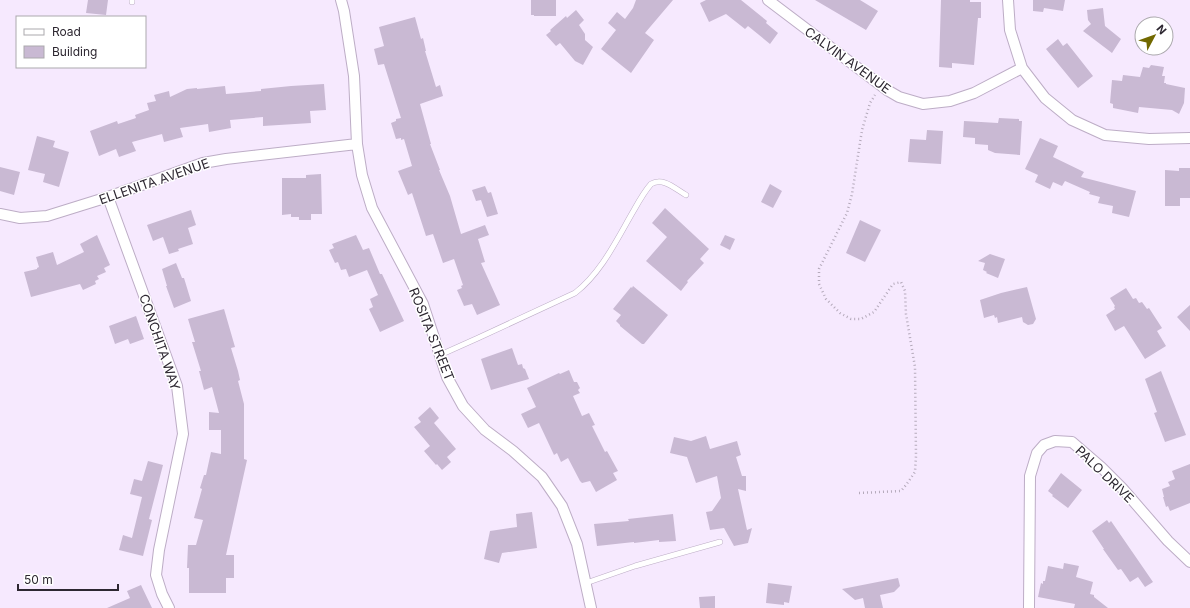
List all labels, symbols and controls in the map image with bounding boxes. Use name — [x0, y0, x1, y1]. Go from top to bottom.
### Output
legend — [16, 16, 146, 68]
north arrow — [1134, 16, 1174, 56]
text: N — [1154, 22, 1170, 37]
street label: CALVIN AVENUE — [802, 23, 894, 97]
text: Road — [52, 24, 81, 39]
text: Building — [52, 44, 97, 59]
street label: ELLENITA AVENUE — [97, 155, 211, 207]
street label: ROSITA STREET — [406, 285, 458, 383]
street label: CONCHITA WAY — [136, 292, 184, 392]
street label: PALO DRIVE — [1072, 442, 1138, 506]
scale bar — [18, 566, 118, 592]
text: 50 m — [24, 572, 53, 587]

